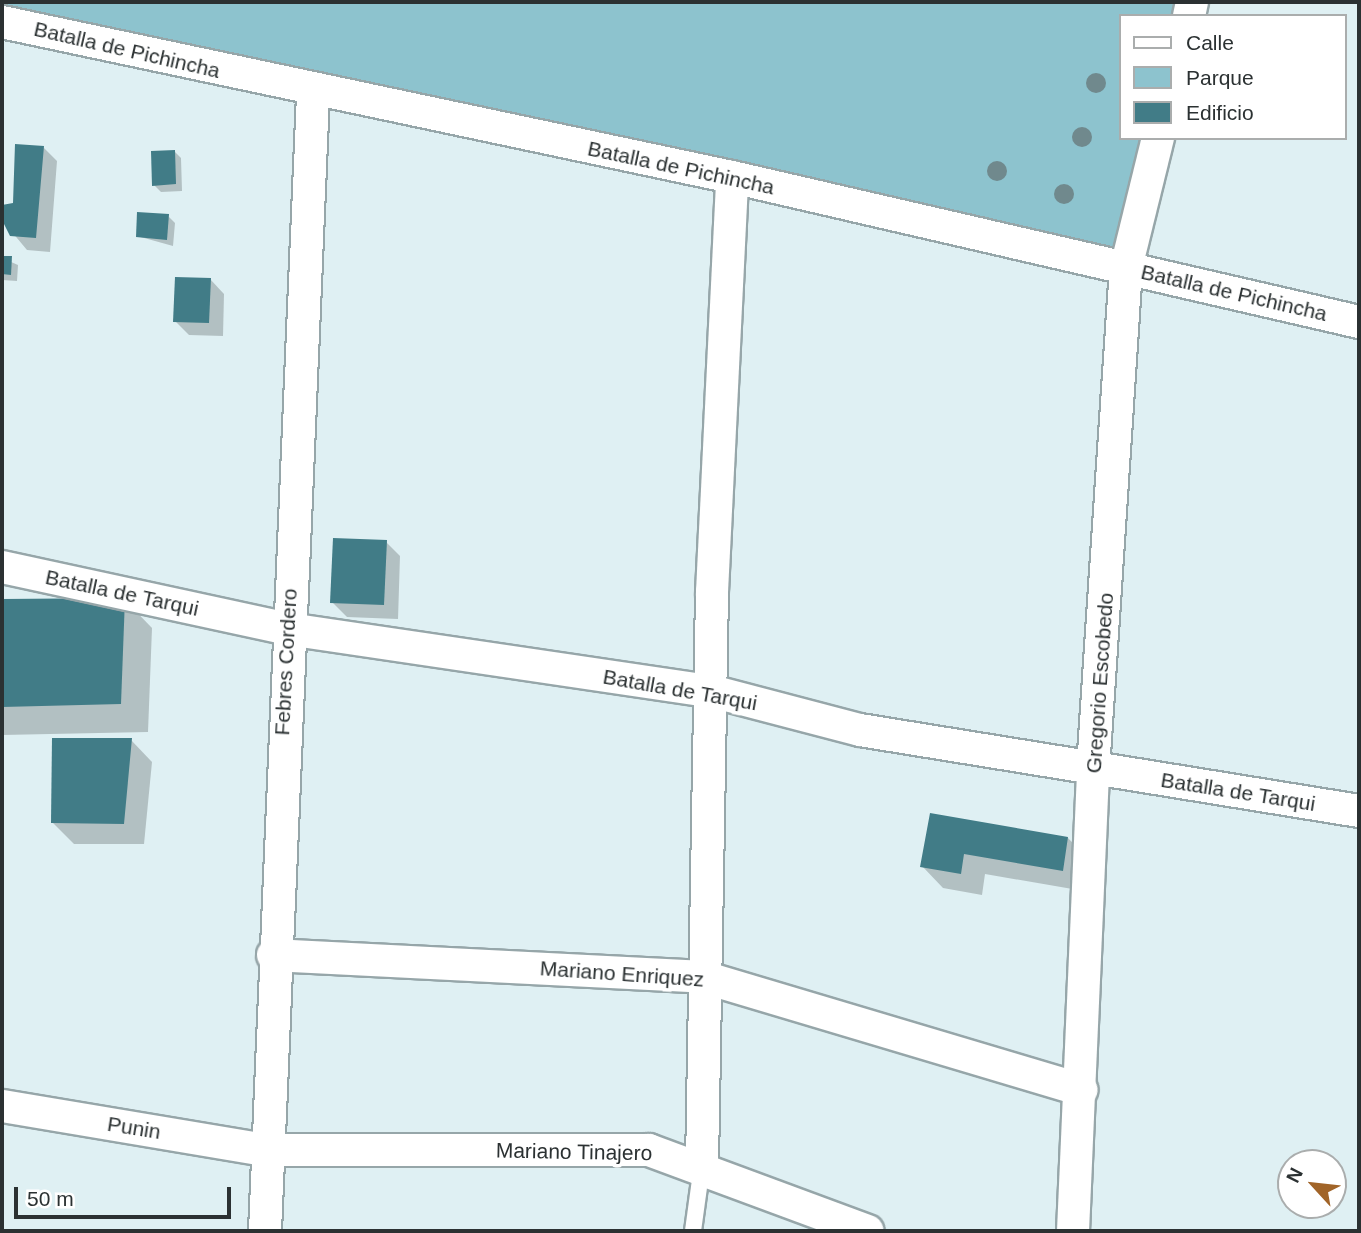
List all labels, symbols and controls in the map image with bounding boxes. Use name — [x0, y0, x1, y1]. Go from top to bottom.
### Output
legend — [1120, 14, 1347, 140]
street label: Batalla de Pichincha — [31, 16, 223, 84]
text: Calle — [1186, 31, 1234, 54]
text: Parque — [1186, 66, 1254, 89]
text: Edificio — [1186, 101, 1254, 124]
street label: Batalla de Pichincha — [585, 136, 777, 200]
street label: Batalla de Pichincha — [1138, 259, 1330, 327]
street label: Batalla de Tarqui — [43, 564, 201, 622]
street label: Febres Cordero — [270, 588, 302, 736]
street label: Gregorio Escobedo — [1081, 592, 1119, 774]
street label: Batalla de Tarqui — [601, 664, 759, 716]
street label: Batalla de Tarqui — [1159, 767, 1317, 817]
street label: Mariano Enriquez — [539, 956, 705, 992]
street label: Punin — [106, 1111, 162, 1145]
street label: Mariano Tinajero — [495, 1138, 653, 1166]
north arrow — [1277, 1149, 1347, 1219]
text: N — [1282, 1164, 1307, 1186]
scale bar — [18, 1174, 234, 1218]
text: 50 m — [27, 1187, 74, 1210]

